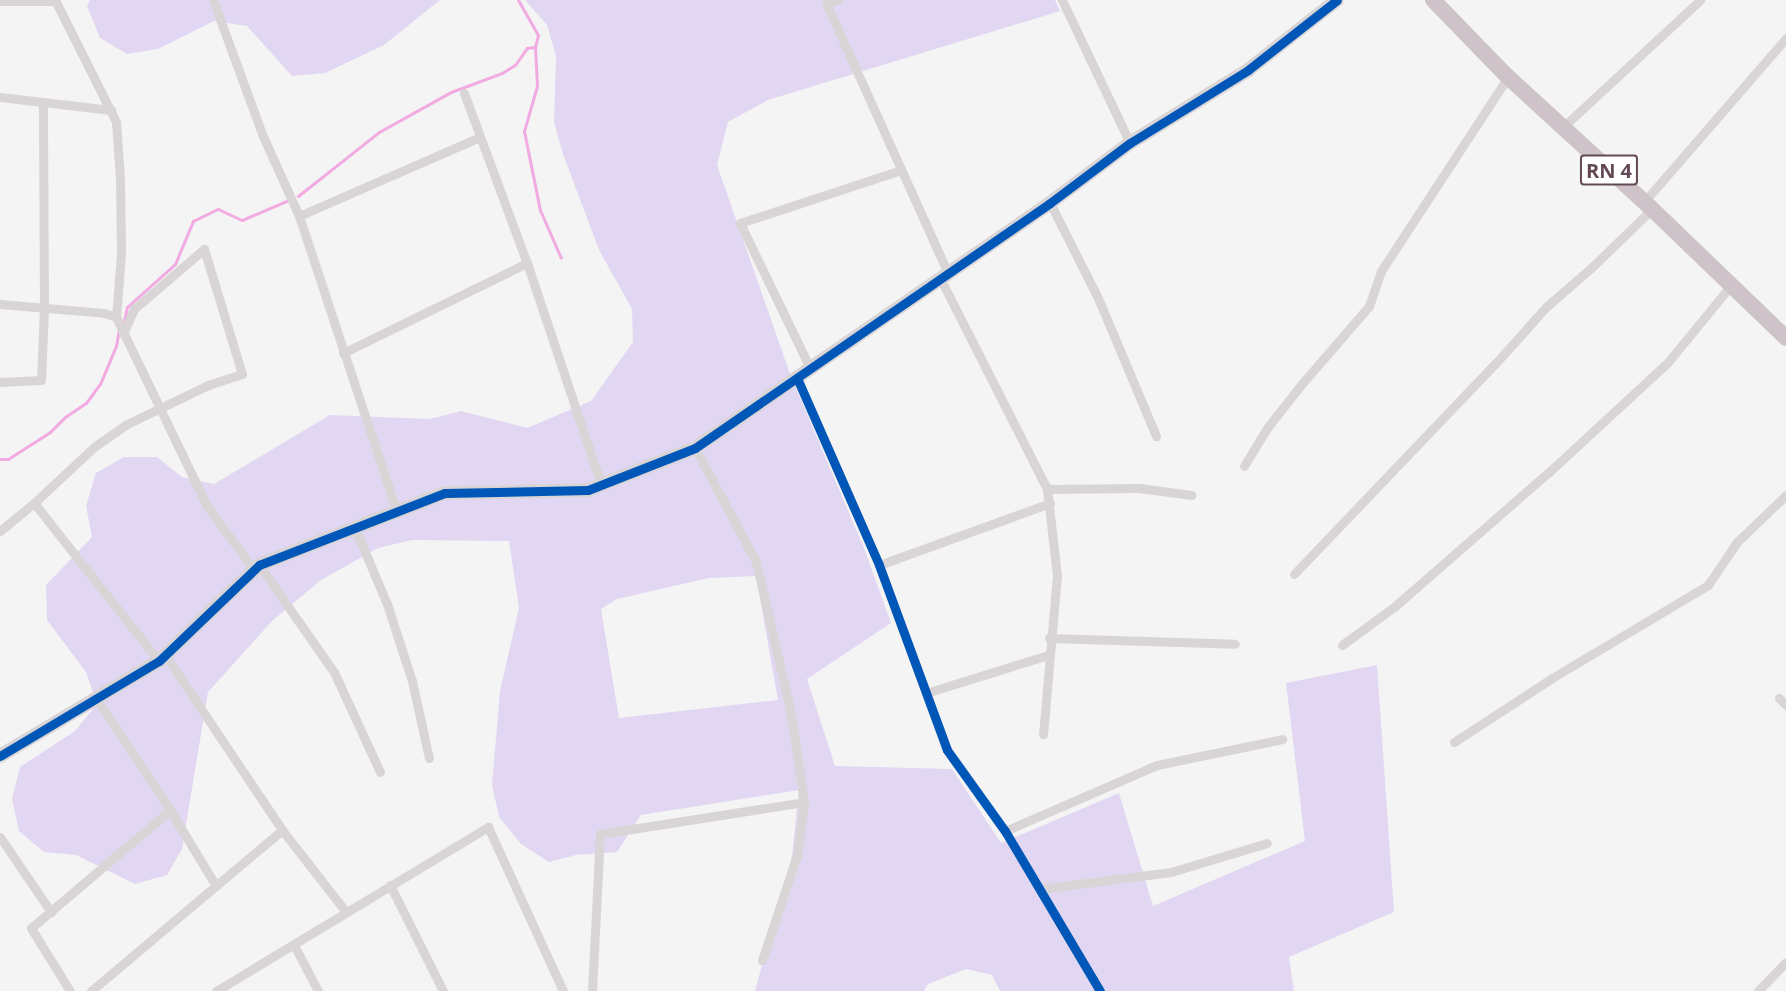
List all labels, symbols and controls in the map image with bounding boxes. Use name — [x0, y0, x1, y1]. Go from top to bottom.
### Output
road number: RN 4 — [1579, 153, 1639, 187]

